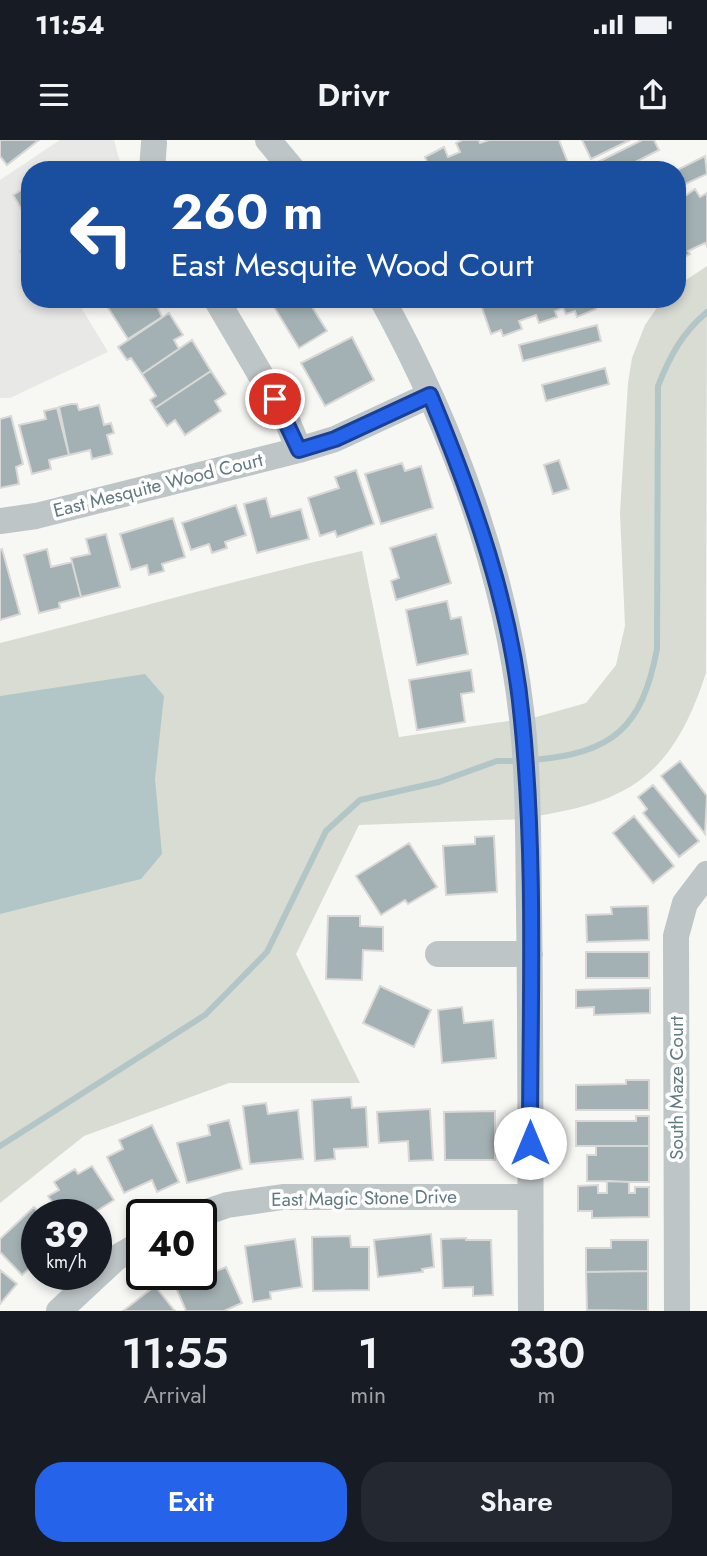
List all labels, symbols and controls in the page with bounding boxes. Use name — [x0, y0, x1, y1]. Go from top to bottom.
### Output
text: 11:54 — [35, 6, 105, 44]
text: Drivr — [317, 72, 390, 118]
icon: menu — [35, 76, 73, 114]
icon: share — [634, 76, 672, 114]
text: 260 m — [171, 177, 323, 247]
icon: left — [56, 189, 147, 280]
text: East Mesquite Wood Court — [171, 242, 533, 288]
pin — [245, 369, 305, 429]
icon: arrive — [256, 380, 294, 418]
street label: East Mesquite Wood Court — [50, 446, 266, 524]
street label: South Maze Court — [663, 1016, 690, 1160]
position arrow — [493, 1106, 567, 1180]
street label: East Magic Stone Drive — [271, 1183, 457, 1213]
speed limit sign: 40 — [126, 1199, 217, 1290]
text: 39 — [44, 1210, 89, 1260]
text: km/h — [46, 1249, 87, 1275]
text: 11:55 — [122, 1323, 228, 1384]
text: 1 — [358, 1323, 379, 1384]
text: 330 — [508, 1323, 585, 1384]
text: Arrival — [143, 1378, 207, 1412]
text: min — [350, 1378, 386, 1412]
text: m — [538, 1378, 556, 1412]
button: Exit — [35, 1462, 347, 1542]
button: Share — [361, 1462, 672, 1542]

